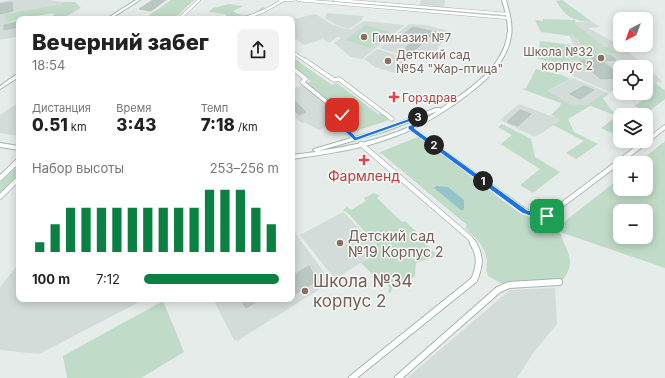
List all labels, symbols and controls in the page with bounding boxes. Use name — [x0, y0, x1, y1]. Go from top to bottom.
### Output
north arrow — [613, 12, 653, 52]
map controls — [613, 12, 653, 244]
text: Вечерний забег — [32, 29, 209, 55]
button: share — [237, 29, 279, 71]
place label: Гимназия №7 — [372, 30, 452, 45]
marker: Гимназия №7 — [359, 32, 369, 42]
place label: Школа №32 корпус 2 — [523, 44, 593, 73]
place label: Детский сад №54 "Жар-птица" — [396, 47, 503, 76]
marker: Школа №32 корпус 2 — [596, 53, 606, 63]
marker: Детский сад №54 "Жар-птица" — [383, 56, 393, 66]
text: 18:54 — [32, 57, 65, 73]
button: locate — [613, 60, 653, 100]
place label: Горздрав — [402, 90, 457, 105]
marker: Горздрав — [389, 92, 399, 102]
pin — [325, 98, 359, 132]
text: Дистанция — [32, 101, 91, 115]
text: Время — [116, 101, 151, 115]
text: Темп — [201, 101, 228, 115]
icon: check — [331, 104, 353, 126]
pin: 3 — [408, 107, 428, 127]
button: layers — [613, 108, 653, 148]
text: 3 — [414, 110, 422, 124]
text: 0.51 — [32, 115, 68, 135]
text: 3:43 — [116, 115, 156, 135]
text: 7:18 — [201, 115, 235, 135]
text: km — [68, 120, 87, 134]
text: /km — [235, 120, 258, 134]
pin: 2 — [424, 135, 444, 155]
text: 2 — [431, 138, 437, 152]
marker: Фармленд — [359, 155, 369, 165]
button: + — [613, 156, 653, 196]
text: Набор высоты — [32, 160, 124, 176]
text: 253–256 m — [210, 160, 279, 176]
place label: Фармленд — [328, 167, 400, 184]
pin: 1 — [473, 171, 493, 191]
text: 1 — [481, 174, 485, 188]
pin — [530, 199, 564, 233]
button: − — [613, 204, 653, 244]
icon: arrive — [536, 205, 558, 227]
place label: Детский сад №19 Корпус 2 — [348, 227, 444, 260]
marker: Детский сад №19 Корпус 2 — [335, 238, 345, 248]
text: 100 m — [32, 271, 70, 287]
text: 7:12 — [96, 271, 120, 287]
place label: Школа №34 корпус 2 — [313, 271, 412, 311]
marker: Школа №34 корпус 2 — [300, 286, 310, 296]

